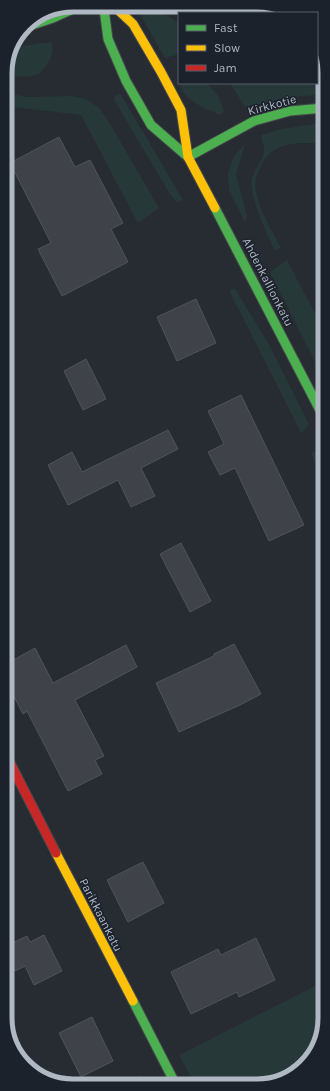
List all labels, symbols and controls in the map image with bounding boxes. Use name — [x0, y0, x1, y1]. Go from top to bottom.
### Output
legend — [178, 12, 318, 84]
text: Fast — [214, 21, 238, 35]
text: Slow — [214, 41, 240, 55]
text: Jam — [214, 61, 237, 75]
street label: Kirkkotie — [246, 92, 298, 118]
street label: Ahdenkallionkatu — [240, 235, 296, 329]
street label: Parikkaankatu — [77, 876, 125, 954]

